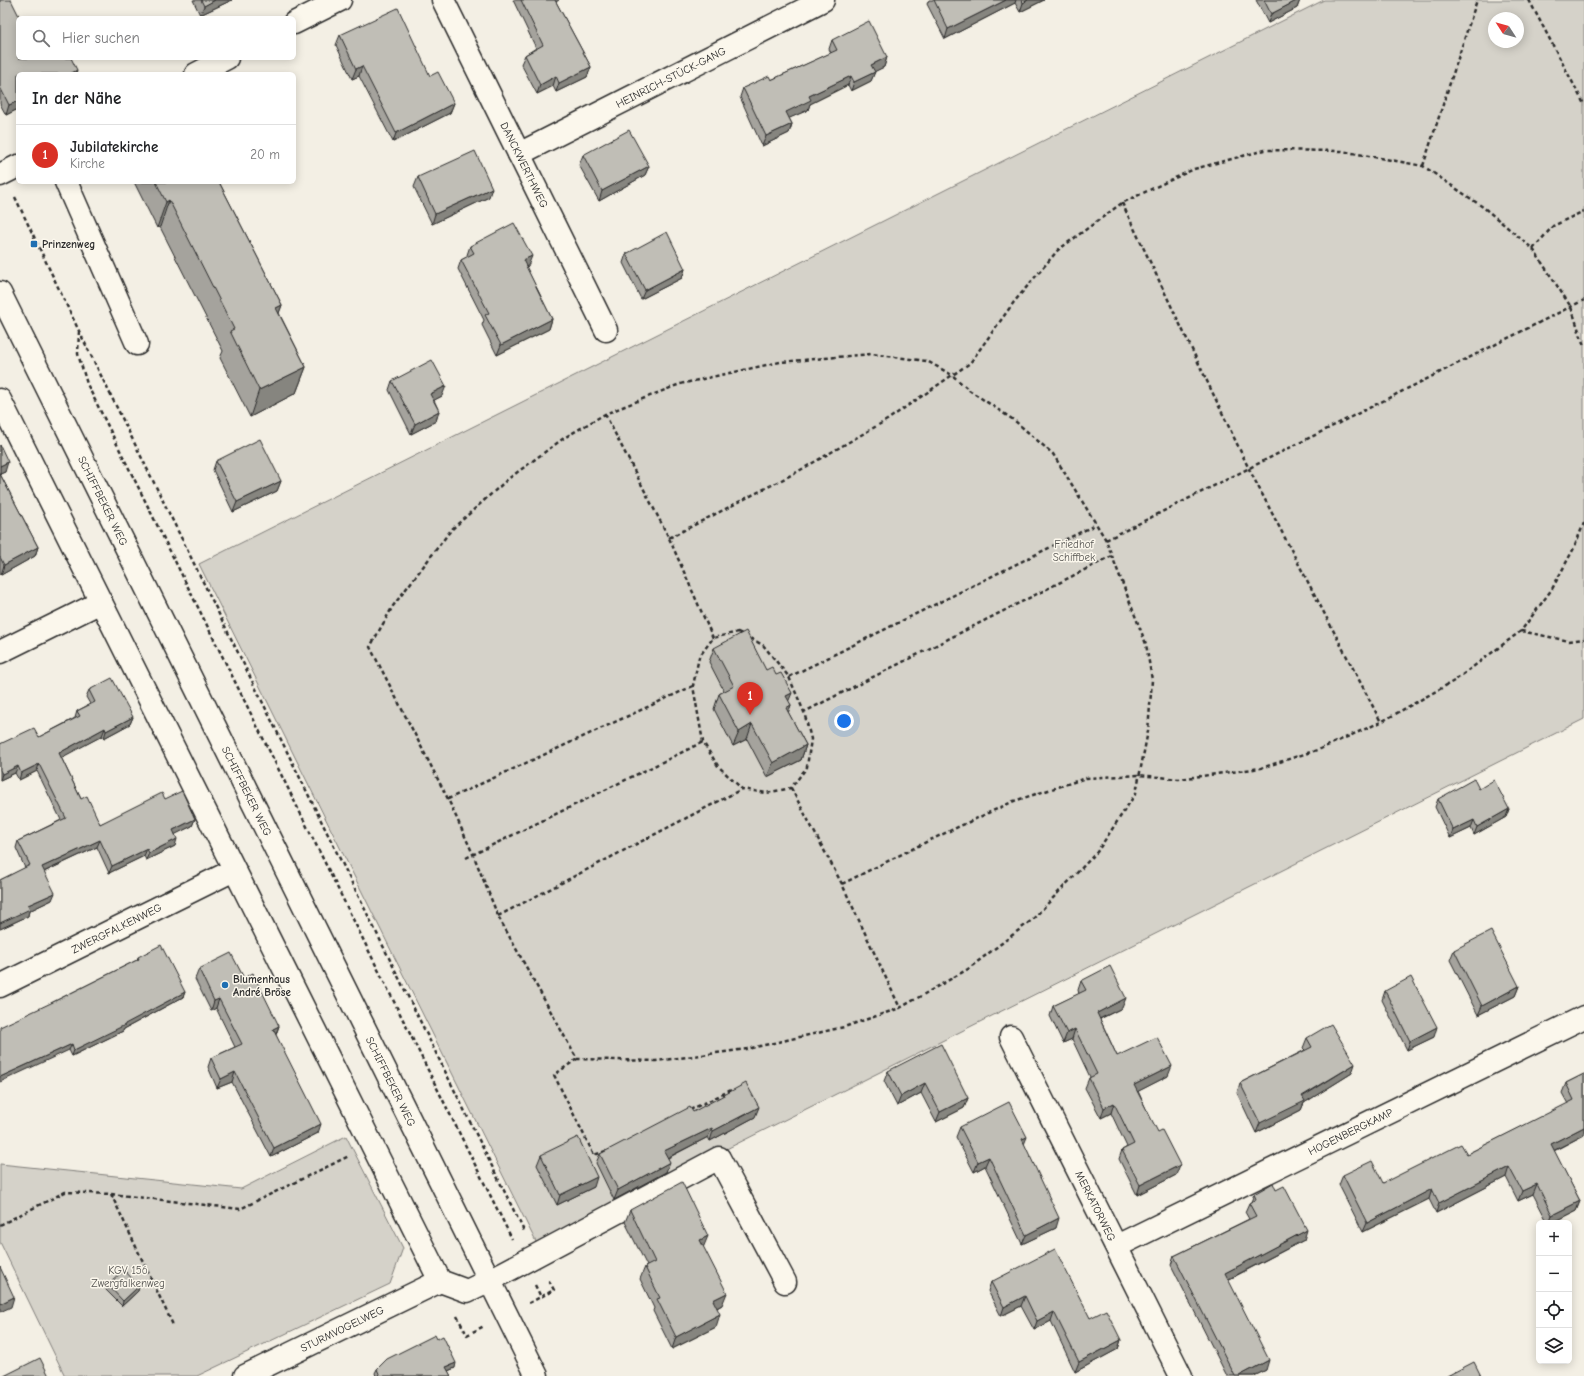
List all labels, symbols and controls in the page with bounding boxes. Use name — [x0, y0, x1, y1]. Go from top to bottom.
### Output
north arrow — [1488, 12, 1524, 48]
search box — [16, 16, 296, 60]
icon: search — [30, 27, 52, 49]
text: Hier suchen — [62, 29, 140, 47]
street label: HEINRICH-STÜCK-GANG — [613, 44, 728, 110]
text: In der Nähe — [32, 89, 121, 108]
street label: DANCKWERTHWEG — [498, 120, 551, 210]
text: Jubilatekirche — [70, 138, 158, 156]
text: 1 — [42, 147, 48, 162]
text: 20 m — [250, 147, 280, 162]
text: Kirche — [70, 156, 105, 171]
place label: Prinzenweg — [42, 238, 95, 251]
marker: Prinzenweg — [29, 239, 39, 249]
street label: SCHIFFBEKER WEG — [75, 454, 131, 548]
park label: Friedhof Schiffbek — [1053, 538, 1096, 564]
pin: 1 — [737, 682, 763, 715]
your location — [834, 711, 854, 731]
street label: SCHIFFBEKER WEG — [219, 744, 275, 838]
street label: ZWERGFALKENWEG — [69, 900, 164, 956]
place label: Blumenhaus André Bröse — [233, 973, 291, 999]
marker: Blumenhaus André Bröse — [220, 980, 230, 990]
street label: SCHIFFBEKER WEG — [363, 1034, 419, 1128]
street label: HOGENBERGKAMP — [1306, 1105, 1395, 1158]
street label: MERKATORWEG — [1073, 1169, 1119, 1243]
map controls — [1536, 1220, 1572, 1364]
button: + — [1536, 1220, 1572, 1256]
button: − — [1536, 1256, 1572, 1292]
park label: KGV 156 Zwergfalkenweg — [91, 1264, 165, 1290]
button: locate — [1536, 1292, 1572, 1328]
street label: STURMVOGELWEG — [298, 1303, 386, 1354]
button: layers — [1536, 1328, 1572, 1364]

